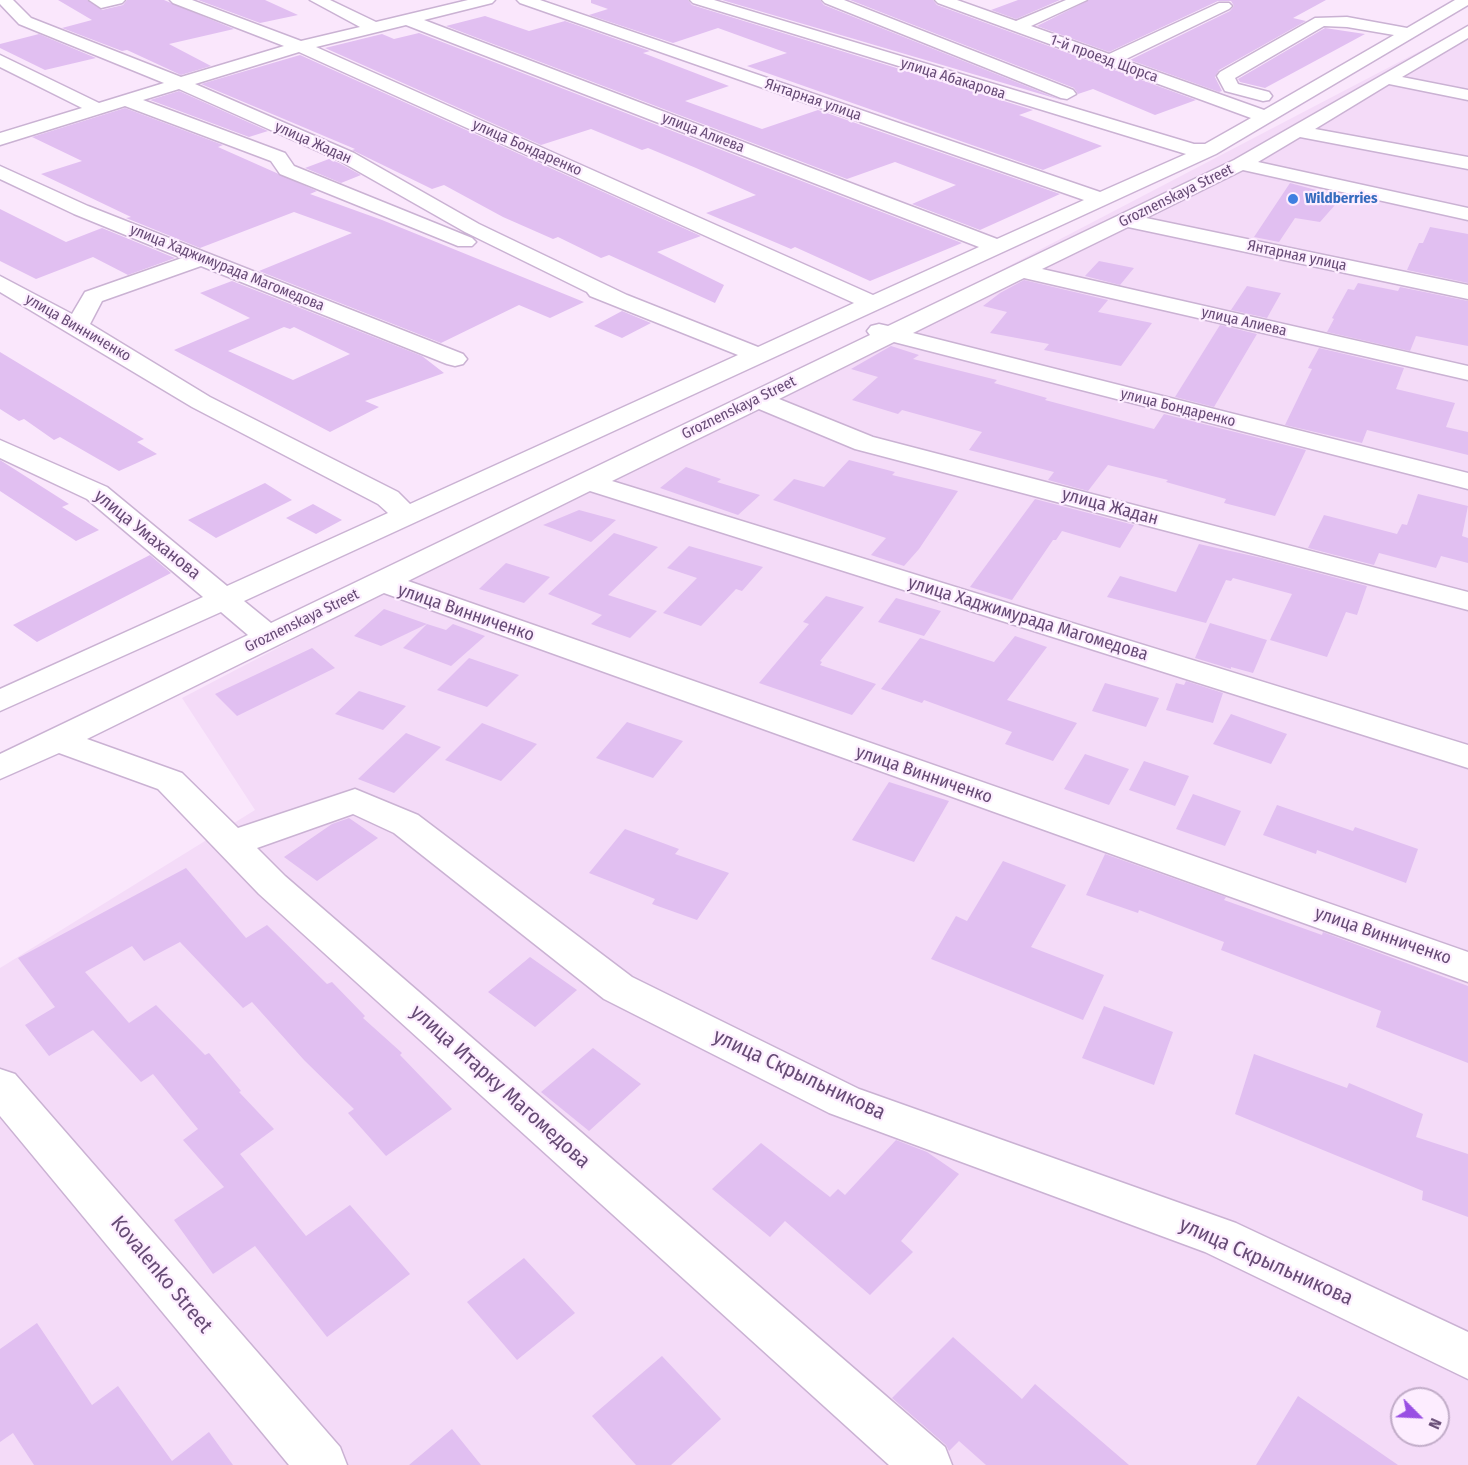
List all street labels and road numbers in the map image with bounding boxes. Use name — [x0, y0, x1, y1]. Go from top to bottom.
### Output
street label: 1-й проезд Щорса — [1048, 31, 1160, 87]
street label: улица Абакарова — [898, 54, 1008, 104]
street label: Янтарная улица — [762, 75, 864, 125]
street label: улица Алиева — [659, 109, 747, 157]
street label: улица Бондаренко — [469, 116, 585, 180]
street label: улица Жадан — [272, 118, 354, 168]
street label: Groznenskaya Street — [1116, 161, 1236, 231]
street label: улица Хаджимурада Магомедова — [127, 221, 327, 315]
street label: Янтарная улица — [1246, 237, 1348, 275]
street label: улица Винниченко — [22, 290, 134, 366]
street label: улица Алиева — [1200, 303, 1288, 341]
street label: Groznenskaya Street — [679, 373, 799, 443]
street label: улица Бондаренко — [1119, 385, 1237, 431]
street label: улица Жадан — [1059, 484, 1161, 530]
street label: улица Умаханова — [90, 486, 204, 584]
street label: улица Хаджимурада Магомедова — [905, 572, 1151, 666]
street label: улица Винниченко — [395, 580, 537, 646]
street label: Groznenskaya Street — [242, 586, 362, 656]
street label: улица Винниченко — [853, 742, 995, 808]
street label: улица Винниченко — [1312, 903, 1454, 969]
street label: улица Итарку Магомедова — [405, 1000, 595, 1174]
street label: улица Скрыльникова — [709, 1024, 889, 1126]
street label: Kovalenko Street — [105, 1211, 217, 1339]
street label: улица Скрыльникова — [1175, 1212, 1357, 1312]

